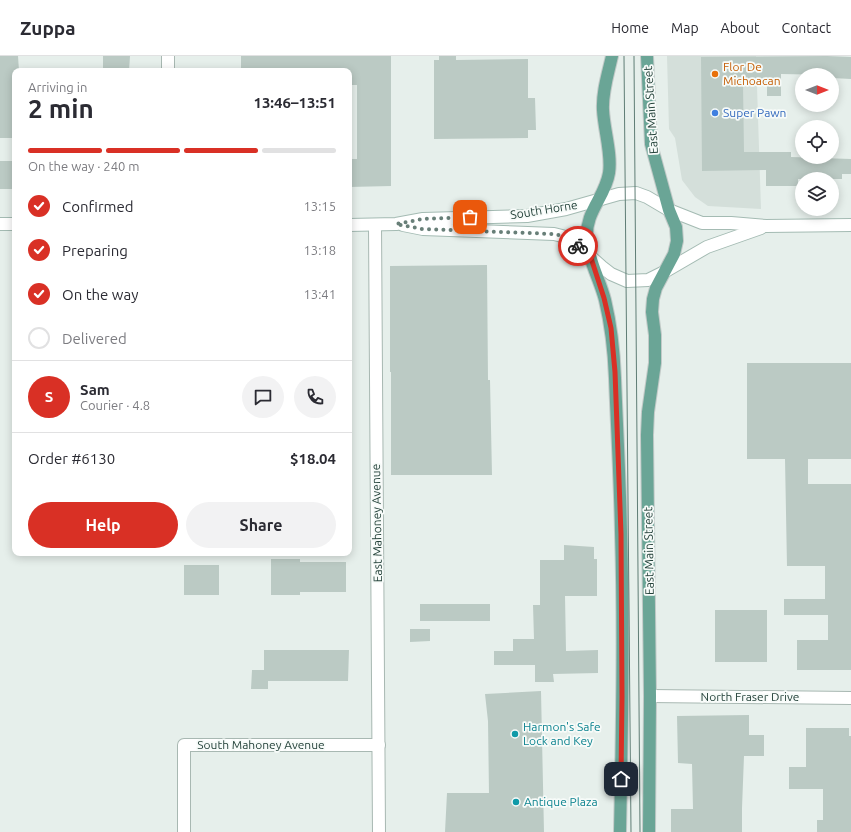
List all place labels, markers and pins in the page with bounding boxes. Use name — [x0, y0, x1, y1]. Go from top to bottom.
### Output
place label: Flor De Michoacan — [723, 60, 781, 87]
marker: Flor De Michoacan — [710, 69, 720, 79]
place label: Super Pawn — [723, 106, 786, 119]
marker: Super Pawn — [710, 108, 720, 118]
pin — [453, 200, 487, 234]
place label: Harmon's Safe Lock and Key — [523, 720, 601, 747]
marker: Harmon's Safe Lock and Key — [510, 729, 520, 739]
pin — [604, 762, 638, 796]
place label: Antique Plaza — [524, 795, 598, 808]
marker: Antique Plaza — [511, 797, 521, 807]

